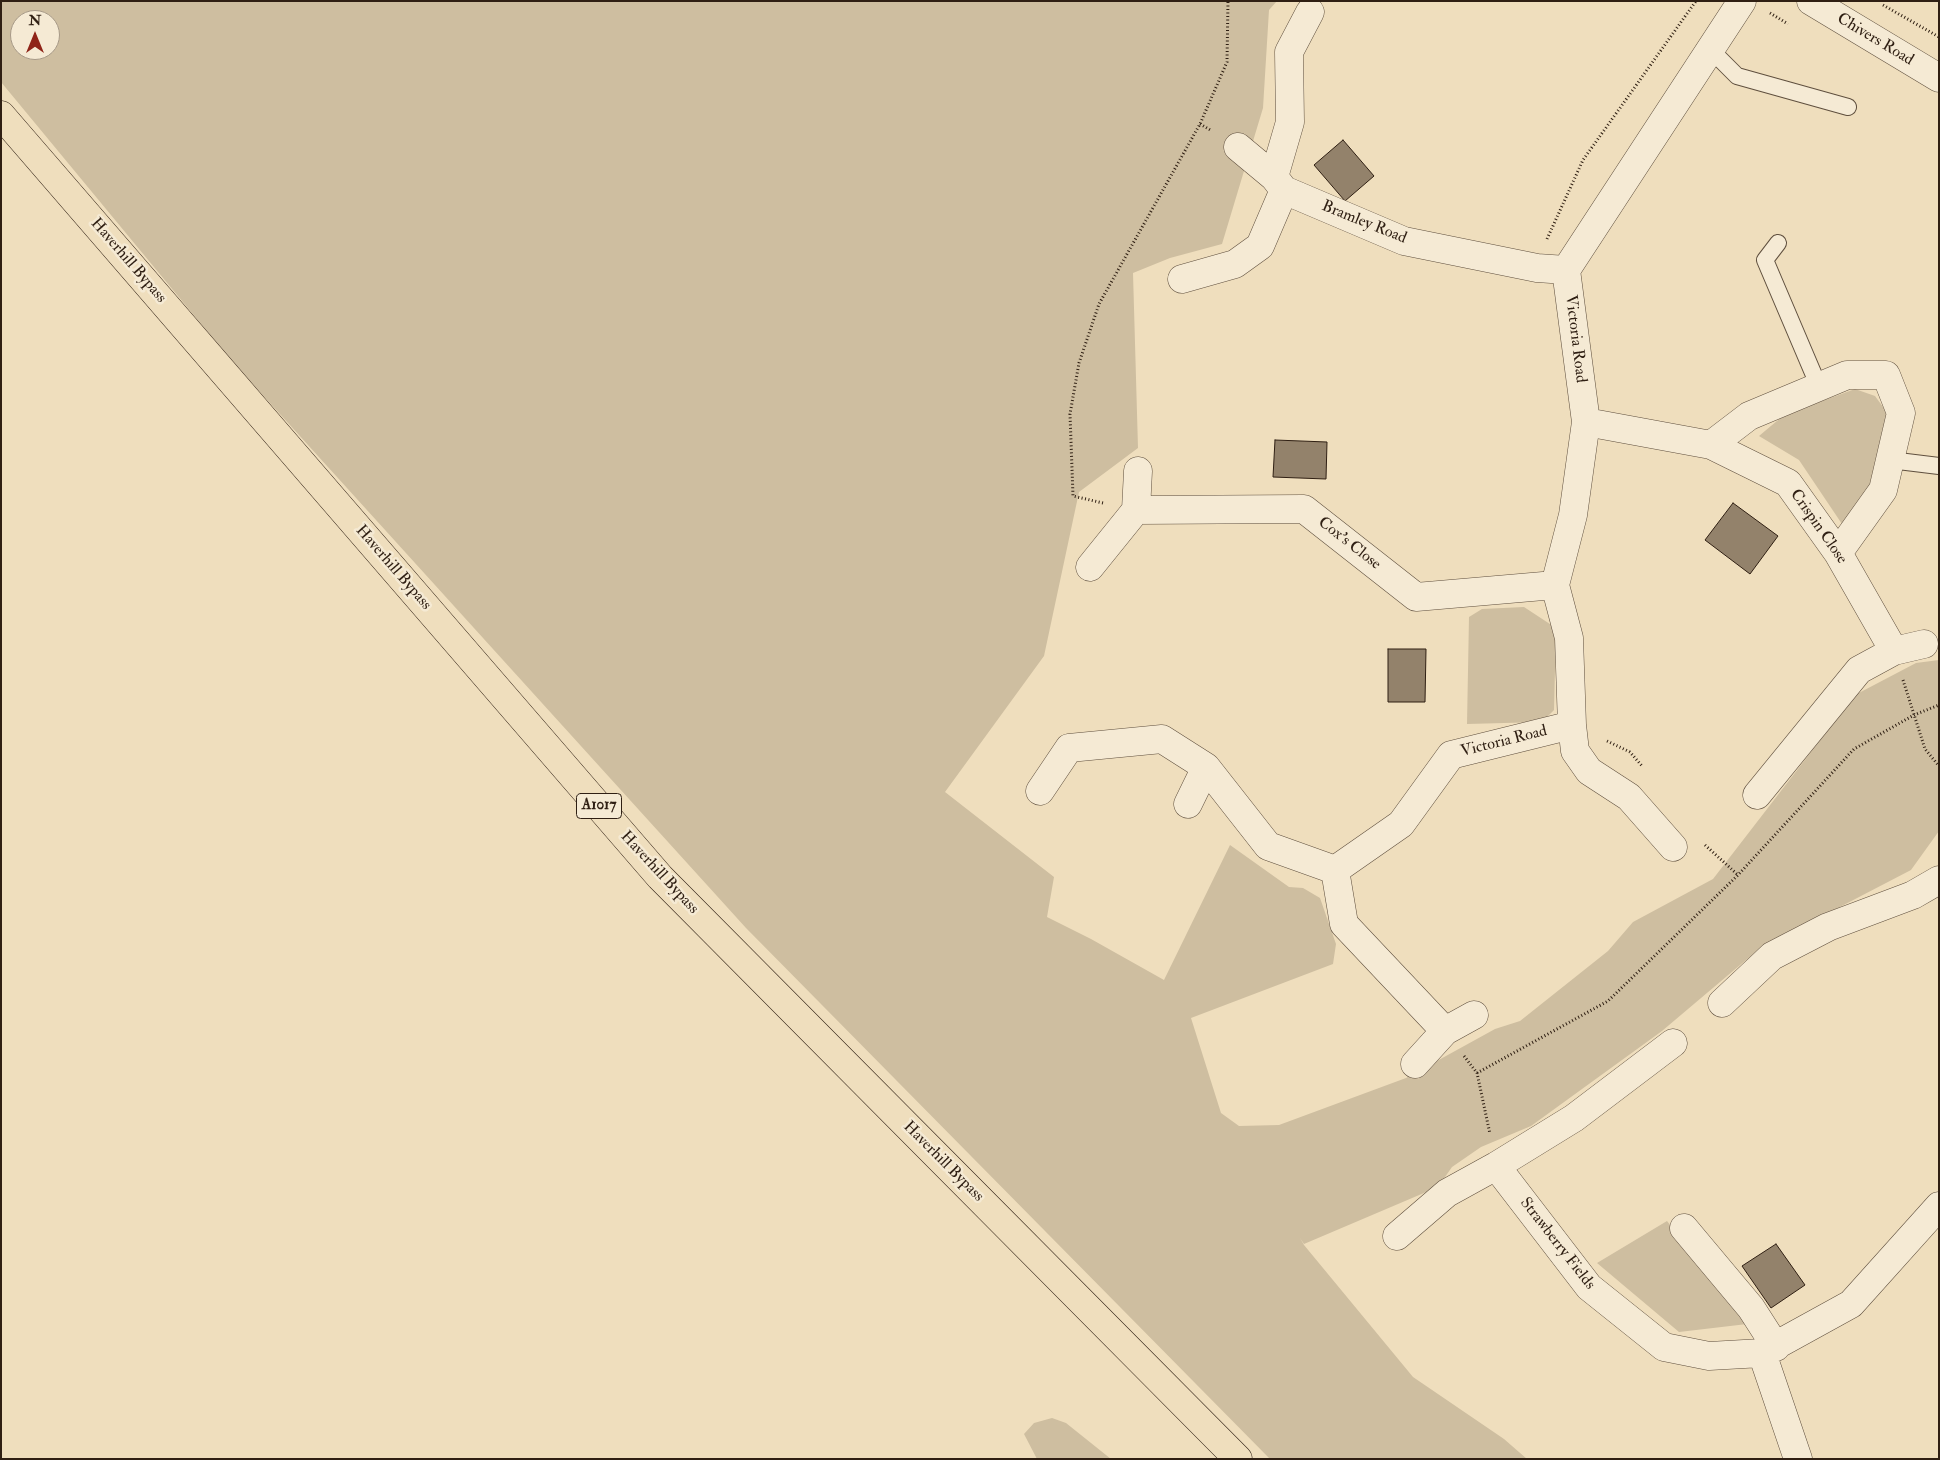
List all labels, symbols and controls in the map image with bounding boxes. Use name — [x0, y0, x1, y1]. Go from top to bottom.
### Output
north arrow — [10, 10, 60, 60]
street label: Chivers Road — [1833, 10, 1917, 70]
text: N — [29, 12, 41, 29]
street label: Bramley Road — [1319, 197, 1409, 249]
street label: Haverhill Bypass — [86, 215, 170, 307]
street label: Victoria Road — [1560, 294, 1590, 384]
street label: Crispin Close — [1785, 486, 1851, 568]
street label: Cox's Close — [1314, 513, 1384, 575]
street label: Haverhill Bypass — [351, 522, 435, 614]
street label: Victoria Road — [1459, 722, 1549, 762]
road number: A1017 — [576, 794, 622, 818]
street label: Haverhill Bypass — [616, 828, 702, 918]
street label: Haverhill Bypass — [899, 1118, 987, 1206]
street label: Strawberry Fields — [1515, 1194, 1599, 1294]

